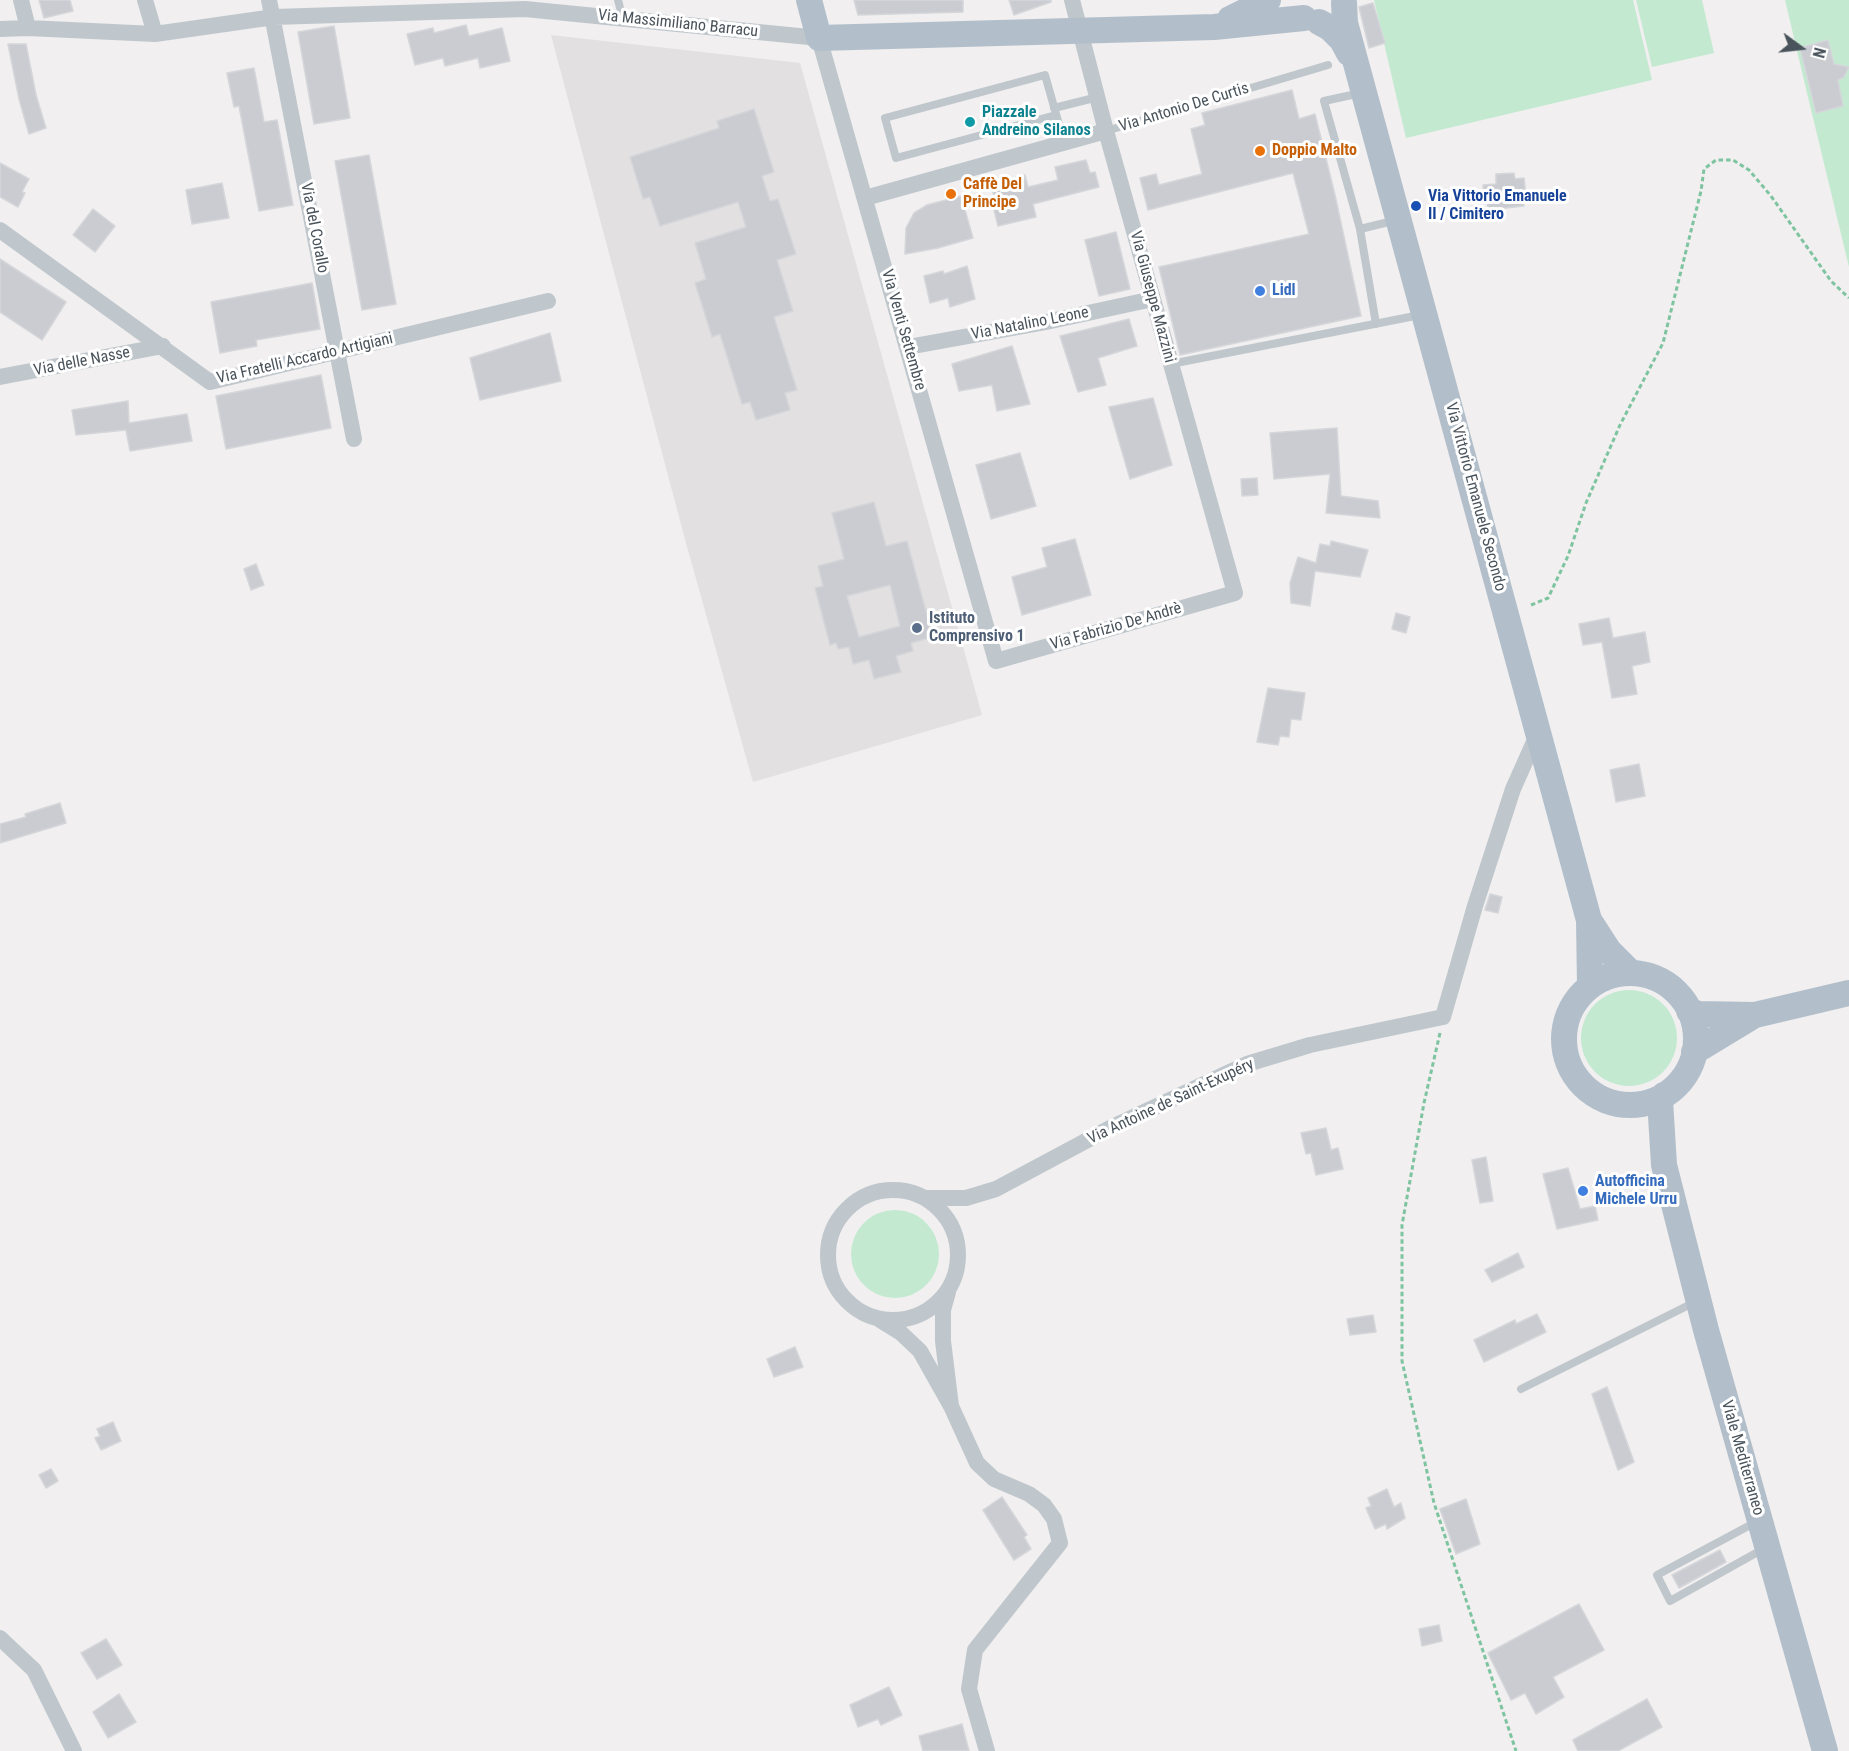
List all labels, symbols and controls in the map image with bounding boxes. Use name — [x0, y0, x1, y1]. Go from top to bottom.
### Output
street label: Via Massimiliano Barracu — [597, 6, 759, 42]
north arrow — [1771, 18, 1831, 78]
text: N — [1808, 46, 1829, 60]
street label: Via Antonio De Curtis — [1117, 79, 1251, 137]
place label: Piazzale Andreino Silanos — [982, 103, 1091, 141]
marker: Piazzale Andreino Silanos — [963, 115, 977, 129]
place label: Doppio Malto — [1272, 141, 1357, 161]
marker: Doppio Malto — [1253, 144, 1267, 158]
place label: Caffè Del Principe — [963, 175, 1022, 213]
street label: Via del Corallo — [296, 181, 332, 275]
marker: Caffè Del Principe — [944, 187, 958, 201]
place label: Via Vittorio Emanuele II / Cimitero — [1428, 187, 1567, 225]
marker: Via Vittorio Emanuele II / Cimitero — [1409, 199, 1423, 213]
street label: Via Giuseppe Mazzini — [1125, 229, 1179, 365]
street label: Via Venti Settembre — [877, 267, 929, 393]
place label: Lidl — [1272, 281, 1296, 301]
marker: Lidl — [1253, 284, 1267, 298]
street label: Via Natalino Leone — [970, 303, 1090, 345]
street label: Via Fratelli Accardo Artigiani — [215, 329, 395, 389]
street label: Via delle Nasse — [32, 343, 132, 381]
street label: Via Vittorio Emanuele Secondo — [1441, 401, 1509, 593]
street label: Via Fabrizio De Andrè — [1048, 599, 1184, 655]
place label: Istituto Comprensivo 1 — [929, 609, 1025, 647]
marker: Istituto Comprensivo 1 — [910, 621, 924, 635]
street label: Via Antoine de Saint-Exupéry — [1085, 1055, 1257, 1149]
place label: Autofficina Michele Urru — [1595, 1172, 1677, 1210]
marker: Autofficina Michele Urru — [1576, 1184, 1590, 1198]
street label: Viale Mediterraneo — [1716, 1398, 1768, 1518]

